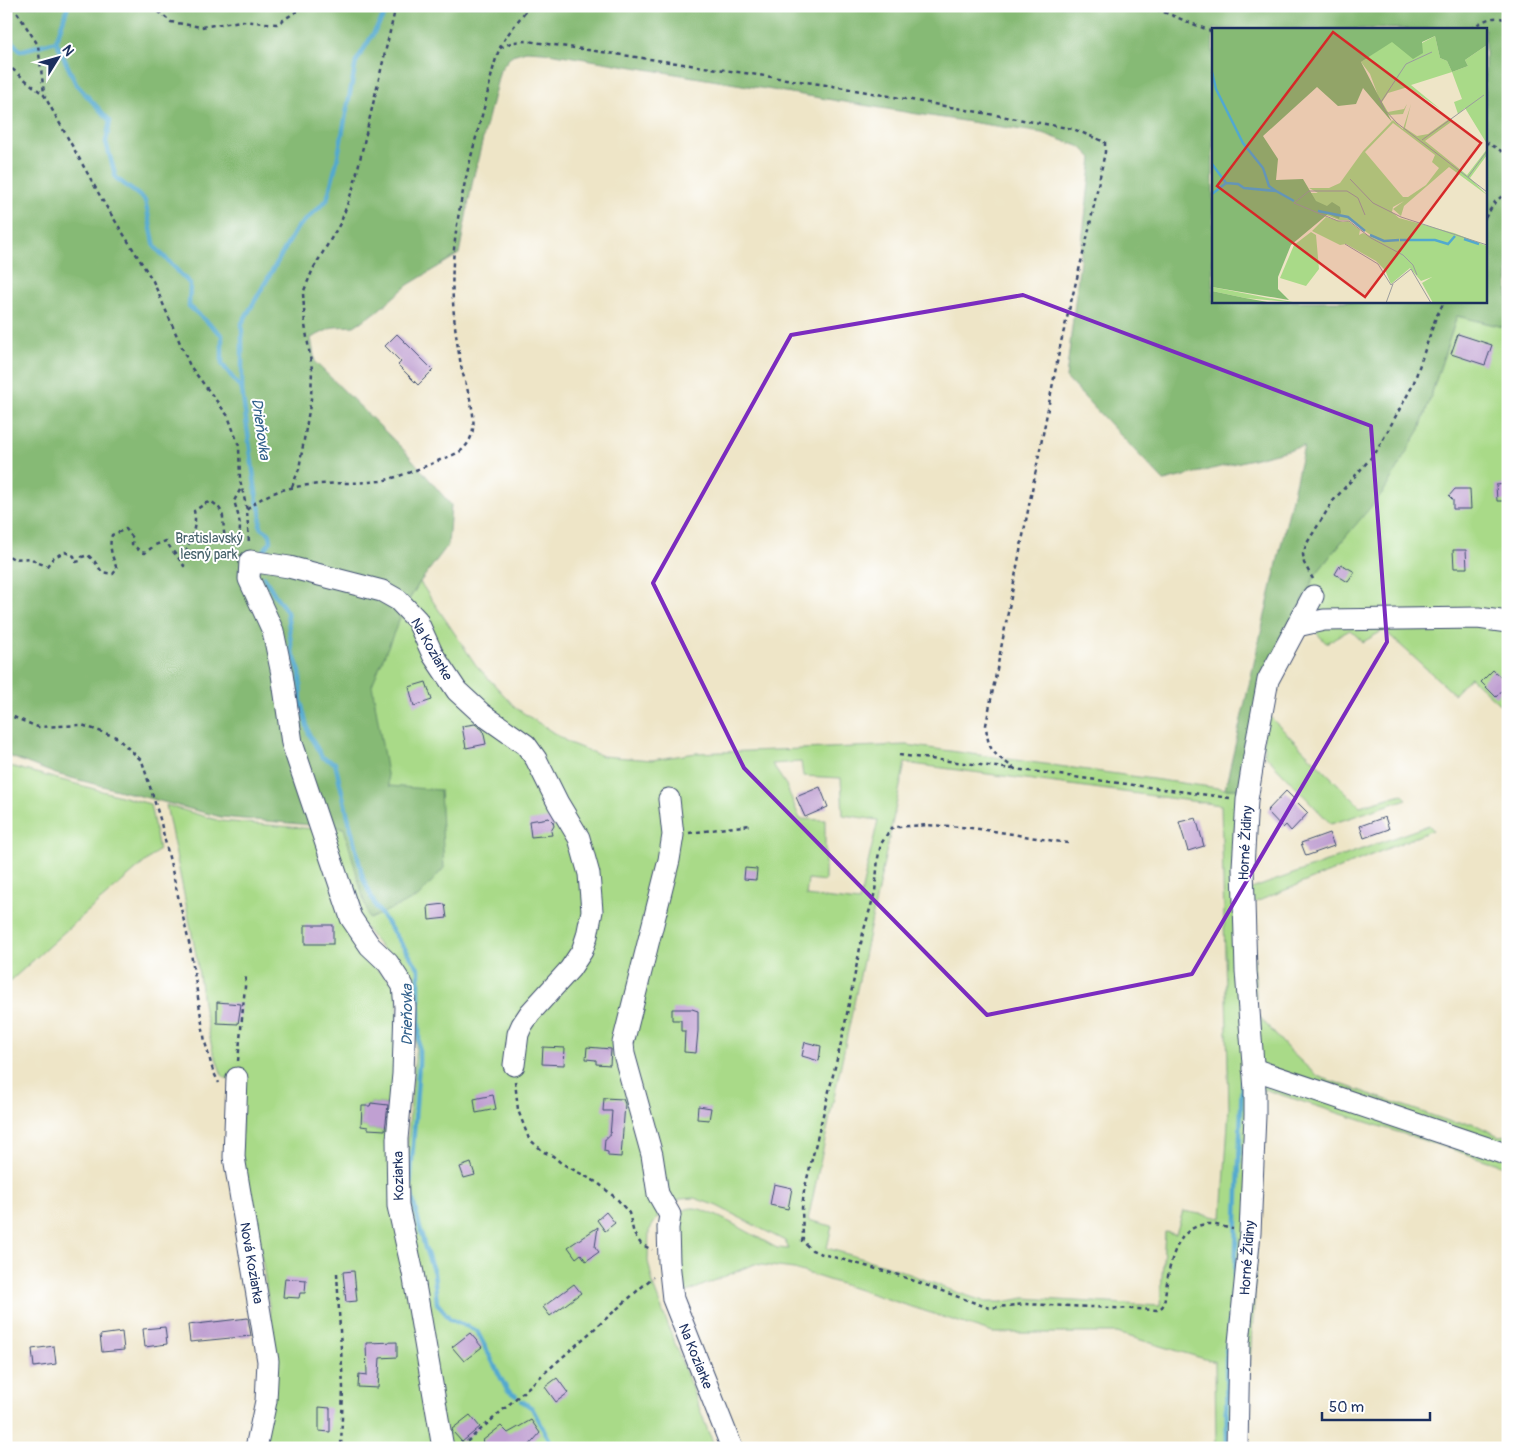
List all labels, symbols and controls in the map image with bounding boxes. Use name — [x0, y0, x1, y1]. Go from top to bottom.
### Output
inset map — [1212, 28, 1486, 302]
north arrow — [32, 32, 82, 82]
text: N — [58, 42, 78, 59]
water label: Drieňovka — [247, 397, 274, 462]
park label: Bratislavský lesný park — [175, 530, 243, 563]
street label: Na Koziarke — [407, 615, 456, 683]
street label: Horné Židiny — [1235, 805, 1256, 881]
water label: Drieňovka — [398, 983, 417, 1046]
street label: Koziarka — [390, 1151, 407, 1201]
street label: Horné Židiny — [1236, 1220, 1259, 1296]
street label: Nová Koziarka — [236, 1221, 267, 1305]
street label: Na Koziarke — [675, 1321, 716, 1391]
scale bar — [1322, 1389, 1429, 1421]
text: 50 m — [1329, 1398, 1364, 1417]

